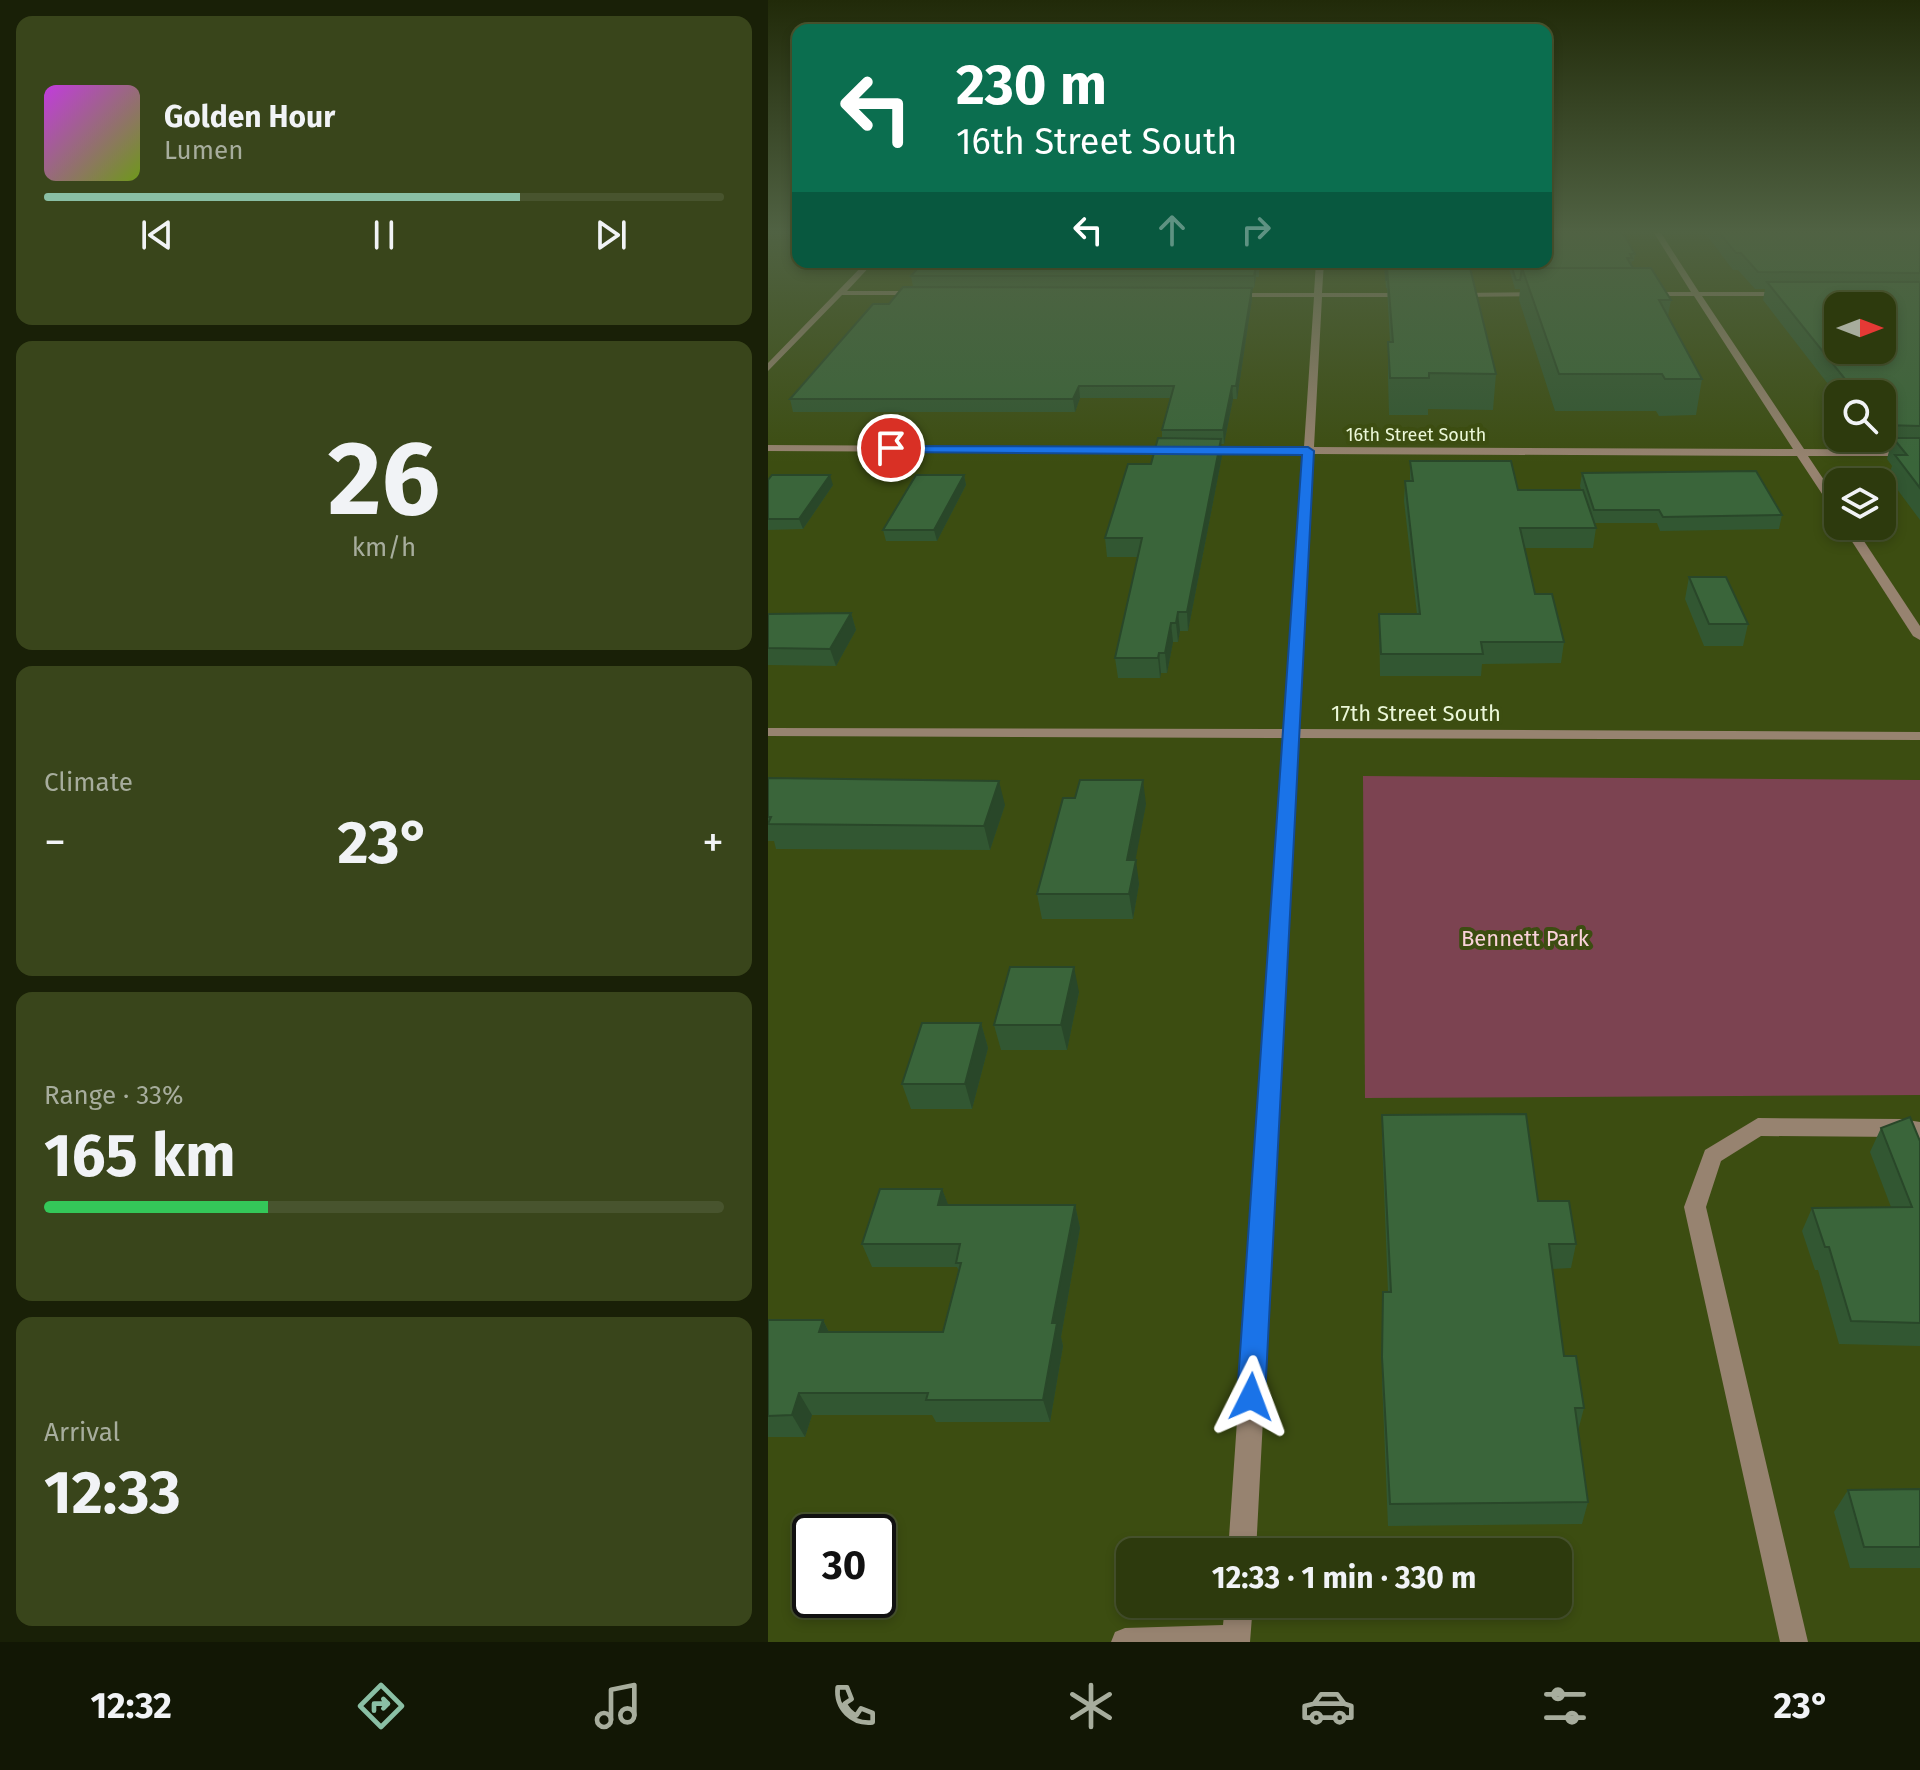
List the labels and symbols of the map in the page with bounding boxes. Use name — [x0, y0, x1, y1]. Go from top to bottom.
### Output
north arrow — [1824, 292, 1896, 364]
pin — [857, 414, 925, 482]
street label: 16th Street South — [1346, 424, 1486, 446]
street label: 17th Street South — [1331, 700, 1501, 727]
park label: Bennett Park — [1461, 925, 1590, 952]
position arrow — [1209, 1355, 1293, 1439]
speed limit sign: 30 — [792, 1514, 896, 1618]

